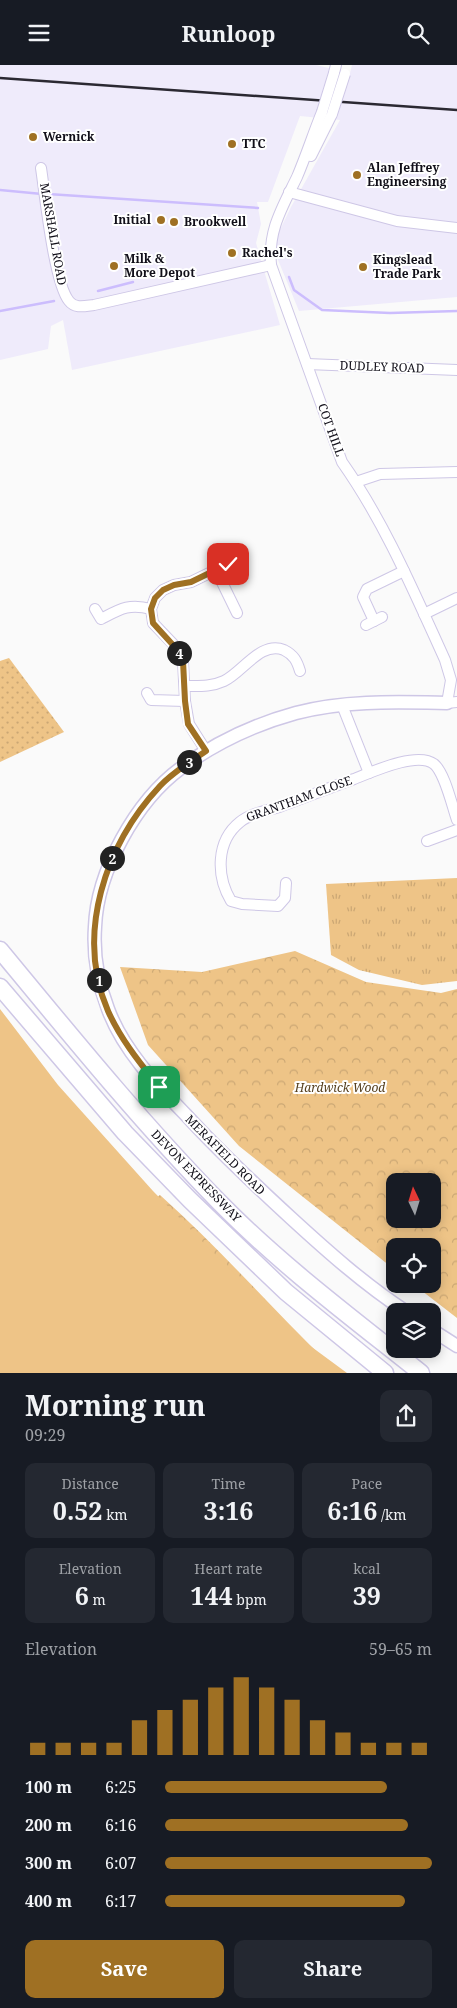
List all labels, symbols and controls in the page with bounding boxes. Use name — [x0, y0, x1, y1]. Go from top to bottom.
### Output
text: Runloop — [182, 18, 275, 48]
icon: menu — [25, 19, 53, 47]
icon: search — [404, 19, 432, 47]
place label: Wernick — [43, 128, 95, 145]
marker: Wernick — [27, 131, 39, 143]
place label: TTC — [242, 135, 265, 152]
marker: TTC — [226, 138, 238, 150]
place label: Alan Jeffrey Engineersing — [367, 159, 447, 190]
marker: Alan Jeffrey Engineersing — [351, 169, 363, 181]
street label: MARSHALL ROAD — [36, 181, 71, 287]
place label: Initial — [113, 211, 152, 228]
place label: Brookwell — [184, 213, 247, 230]
marker: Initial — [155, 214, 167, 226]
marker: Brookwell — [168, 216, 180, 228]
place label: Rachel's — [242, 244, 293, 261]
marker: Rachel's — [226, 247, 238, 259]
place label: Milk & More Depot — [124, 250, 195, 281]
place label: Kingslead Trade Park — [373, 251, 441, 282]
marker: Milk & More Depot — [108, 260, 120, 272]
marker: Kingslead Trade Park — [357, 261, 369, 273]
street label: DUDLEY ROAD — [339, 357, 425, 376]
street label: COT HILL — [314, 401, 349, 459]
pin — [207, 543, 249, 585]
icon: check — [214, 550, 242, 578]
pin: 4 — [166, 641, 192, 665]
text: 4 — [176, 644, 183, 663]
pin: 3 — [176, 749, 202, 775]
text: 3 — [186, 753, 193, 772]
street label: GRANTHAM CLOSE — [244, 771, 354, 826]
pin: 2 — [100, 845, 124, 871]
text: 2 — [109, 849, 116, 868]
pin: 1 — [86, 967, 112, 993]
text: 1 — [96, 971, 103, 990]
pin — [138, 1066, 180, 1108]
icon: arrive — [145, 1073, 173, 1101]
park label: Hardwick Wood — [294, 1079, 385, 1096]
street label: MERAFIELD ROAD — [182, 1111, 269, 1199]
street label: DEVON EXPRESSWAY — [148, 1126, 245, 1226]
north arrow — [386, 1173, 441, 1227]
map controls — [386, 1173, 441, 1358]
button: locate — [386, 1238, 441, 1293]
button: layers — [386, 1303, 441, 1358]
text: Morning run — [25, 1386, 206, 1424]
button: share — [380, 1390, 432, 1442]
text: 09:29 — [25, 1424, 65, 1446]
text: Distance — [62, 1474, 119, 1493]
text: Time — [212, 1474, 245, 1493]
text: Pace — [351, 1474, 382, 1493]
text: 0.52 — [53, 1493, 103, 1527]
text: 3:16 — [204, 1493, 253, 1527]
text: 6:16 — [327, 1493, 377, 1527]
text: km — [103, 1505, 128, 1524]
text: /km — [377, 1505, 406, 1524]
text: Elevation — [59, 1559, 122, 1578]
text: Heart rate — [194, 1559, 263, 1578]
text: kcal — [353, 1559, 380, 1578]
text: 6 — [75, 1578, 89, 1612]
text: 144 — [190, 1578, 233, 1612]
text: 39 — [353, 1578, 381, 1612]
text: m — [89, 1590, 106, 1609]
text: bpm — [233, 1590, 267, 1609]
text: Elevation — [25, 1638, 97, 1660]
text: 59–65 m — [369, 1638, 432, 1660]
text: 100 m — [25, 1776, 72, 1798]
text: 6:25 — [105, 1776, 136, 1798]
text: 200 m — [25, 1814, 72, 1836]
text: 6:16 — [105, 1814, 136, 1836]
text: 300 m — [25, 1852, 72, 1874]
text: 6:07 — [105, 1852, 136, 1874]
text: 400 m — [25, 1890, 72, 1912]
text: 6:17 — [105, 1890, 136, 1912]
button: Save — [25, 1940, 224, 1998]
button: Share — [234, 1940, 432, 1998]

